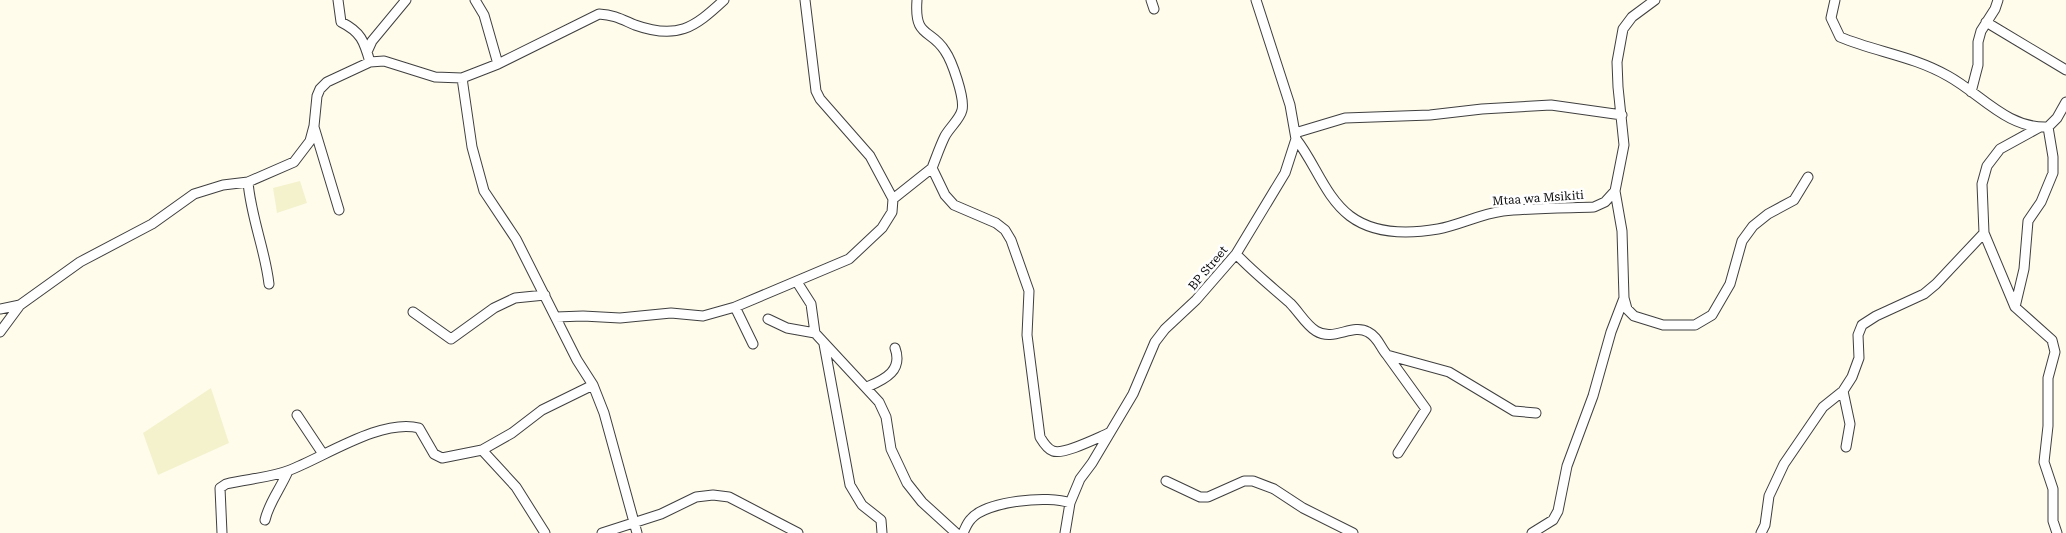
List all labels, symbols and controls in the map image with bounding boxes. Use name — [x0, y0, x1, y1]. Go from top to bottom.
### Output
street label: Mtaa wa Msikiti — [1492, 188, 1584, 208]
street label: BP Street — [1186, 243, 1231, 293]

